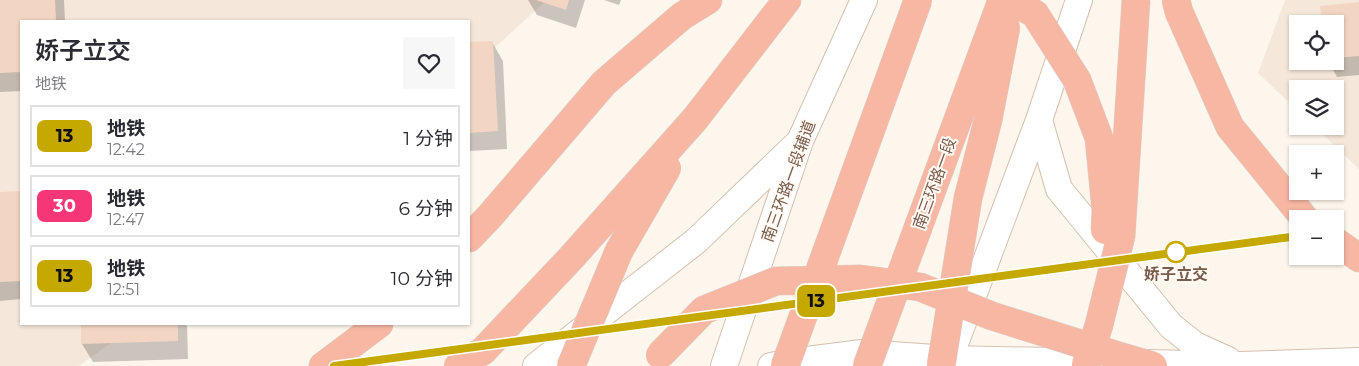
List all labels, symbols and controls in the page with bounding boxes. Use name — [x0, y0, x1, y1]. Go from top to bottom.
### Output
map controls — [1289, 15, 1344, 265]
button: locate — [1289, 15, 1344, 70]
text: 娇子立交 — [35, 36, 131, 65]
button: heart — [403, 37, 455, 89]
text: 地铁 — [35, 74, 67, 93]
button: layers — [1289, 80, 1344, 135]
text: 地铁 — [107, 117, 145, 140]
street label: 南三环路一段辅道 — [758, 118, 819, 245]
text: 13 — [56, 125, 73, 147]
text: 1 分钟 — [403, 127, 453, 150]
street label: 南三环路一段 — [909, 135, 960, 232]
text: 12:42 — [107, 140, 145, 159]
button: + — [1289, 145, 1344, 200]
text: 地铁 — [107, 187, 145, 210]
text: 30 — [53, 195, 76, 217]
text: 6 分钟 — [398, 197, 453, 220]
text: 12:47 — [107, 210, 144, 229]
button: − — [1289, 210, 1344, 265]
marker: 娇子立交 — [1165, 241, 1187, 263]
text: 地铁 — [107, 257, 145, 280]
text: 13 — [56, 265, 73, 287]
place label: 娇子立交 — [1144, 265, 1208, 284]
text: 10 分钟 — [391, 267, 453, 290]
text: 12:51 — [107, 280, 140, 299]
line badge: 13 — [794, 285, 838, 317]
text: 13 — [807, 290, 825, 312]

